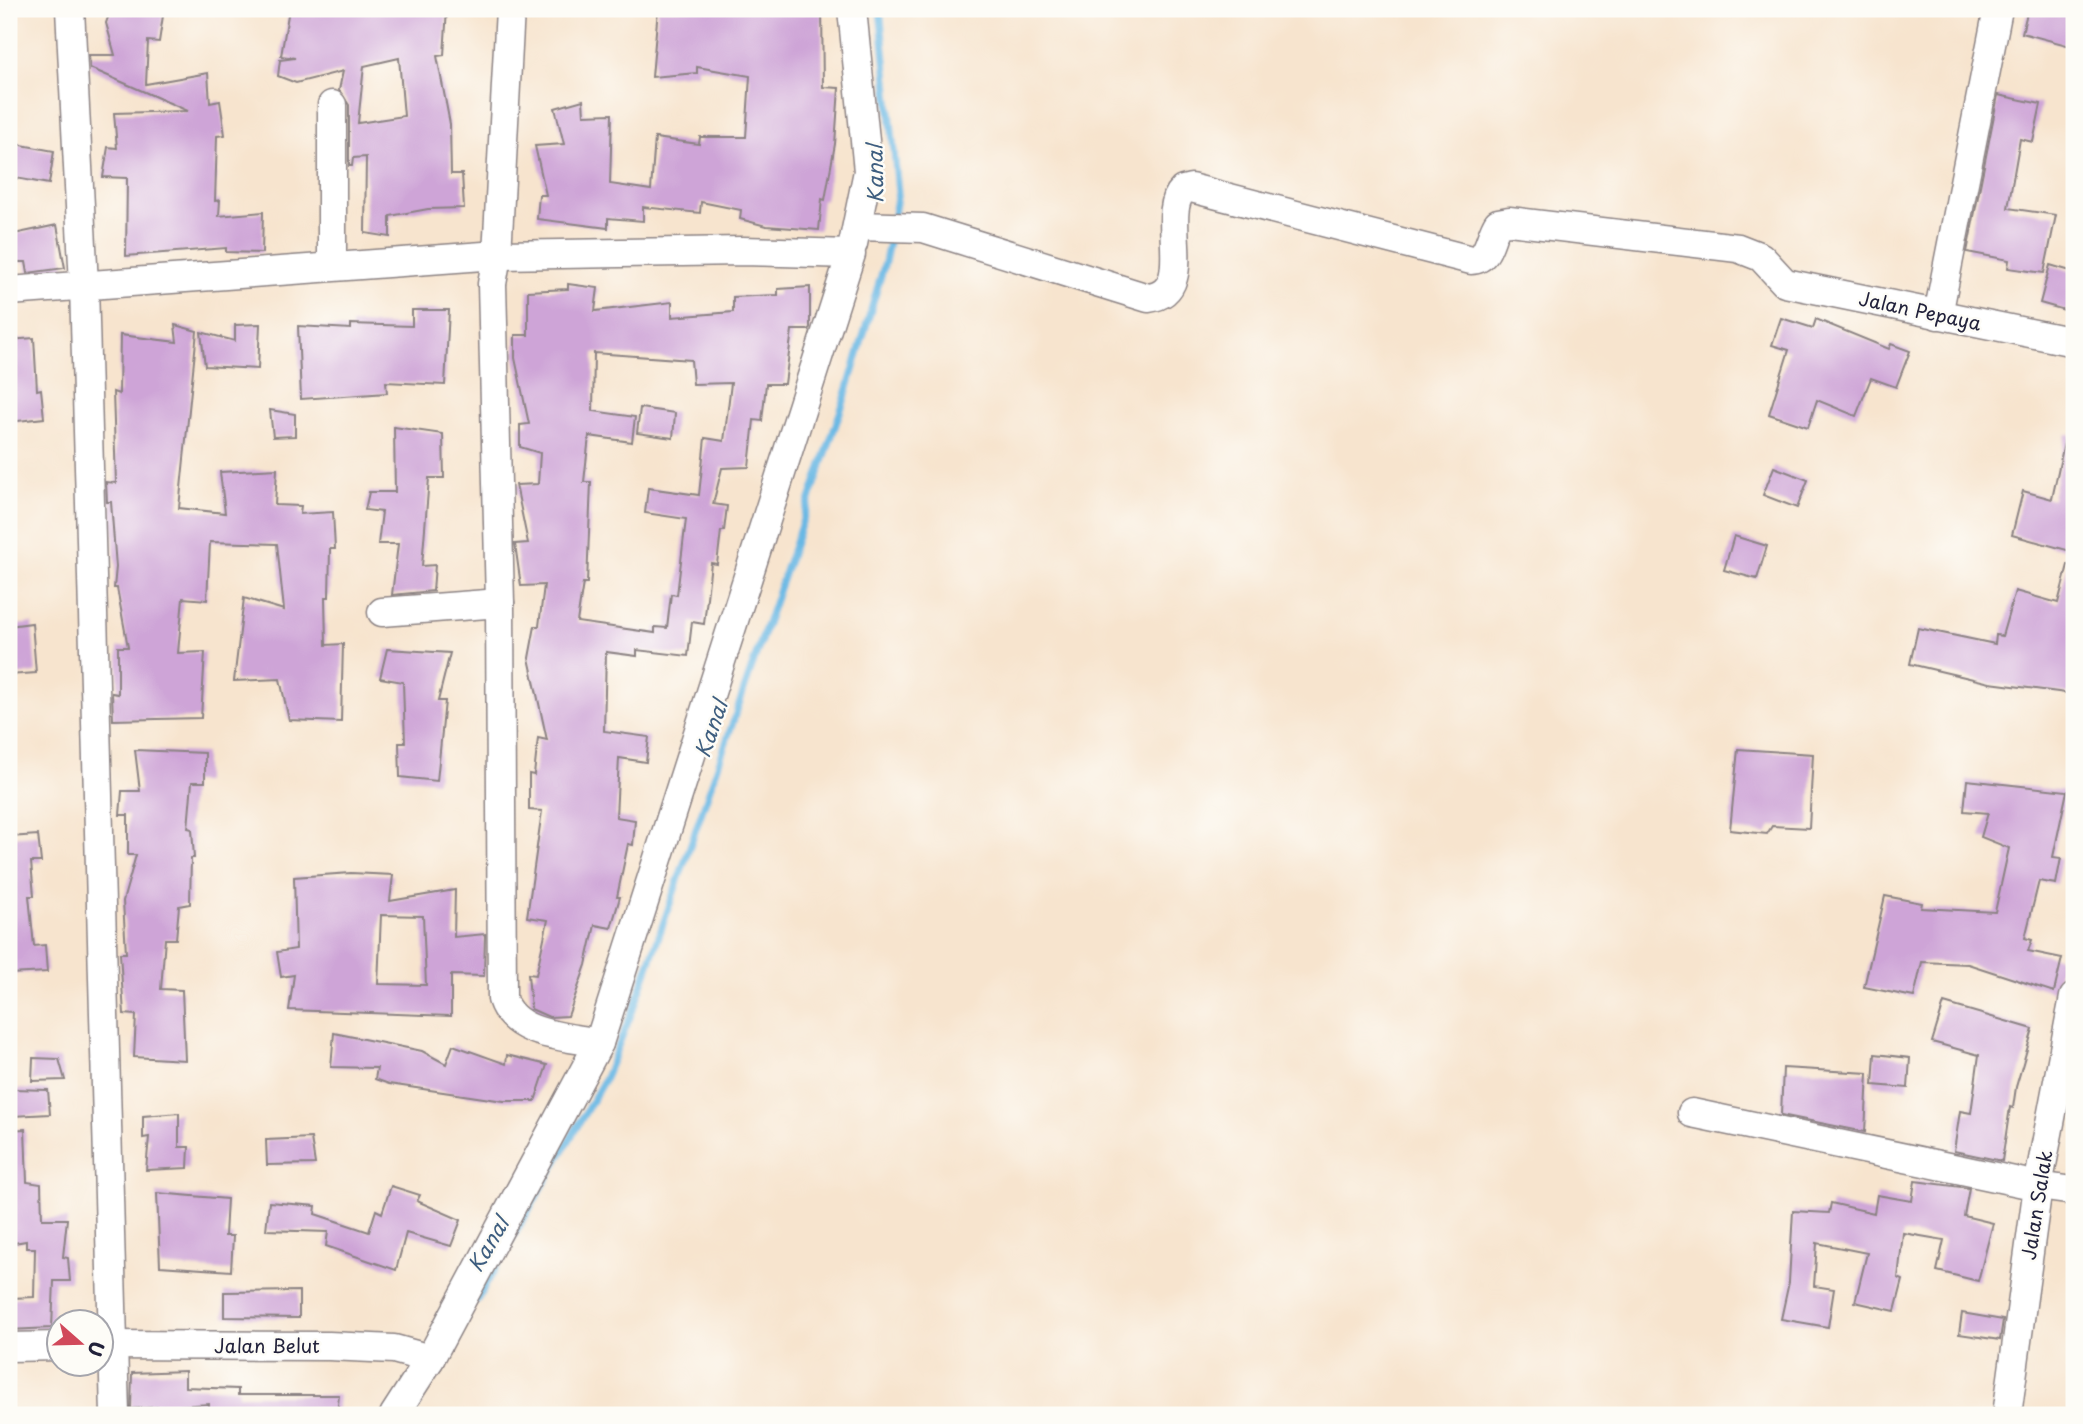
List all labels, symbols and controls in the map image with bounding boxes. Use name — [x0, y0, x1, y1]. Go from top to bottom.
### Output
water label: Kanal — [857, 141, 891, 204]
street label: Jalan Pepaya — [1856, 283, 1984, 337]
water label: Kanal — [685, 692, 736, 761]
street label: Jalan Salak — [2014, 1148, 2059, 1262]
water label: Kanal — [459, 1208, 517, 1278]
north arrow — [46, 1308, 116, 1378]
street label: Jalan Belut — [214, 1331, 320, 1359]
text: U — [81, 1338, 113, 1361]

